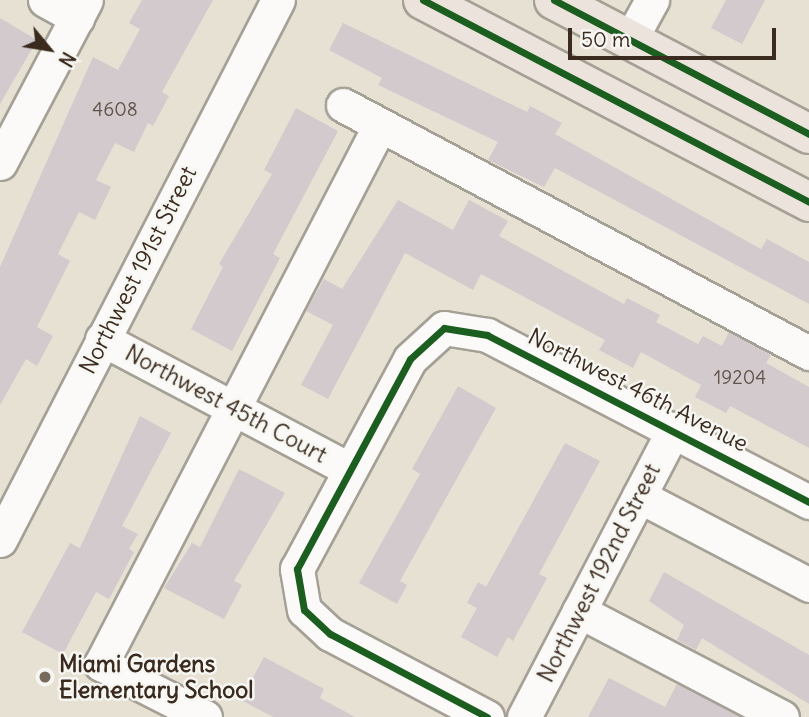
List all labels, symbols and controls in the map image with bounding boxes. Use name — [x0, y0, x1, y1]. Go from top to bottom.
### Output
north arrow — [14, 14, 84, 84]
scale bar — [571, 14, 779, 58]
text: 50 m — [581, 26, 630, 53]
text: N — [54, 48, 81, 71]
house number: 4608 — [92, 99, 138, 121]
street label: Northwest 191st Street — [74, 161, 202, 379]
street label: Northwest 46th Avenue — [523, 323, 753, 457]
street label: Northwest 45th Court — [120, 339, 332, 469]
house number: 19204 — [714, 367, 766, 389]
street label: Northwest 192nd Street — [532, 459, 666, 687]
place label: Miami Gardens Elementary School — [59, 650, 253, 704]
marker: Miami Gardens Elementary School — [37, 669, 53, 685]

